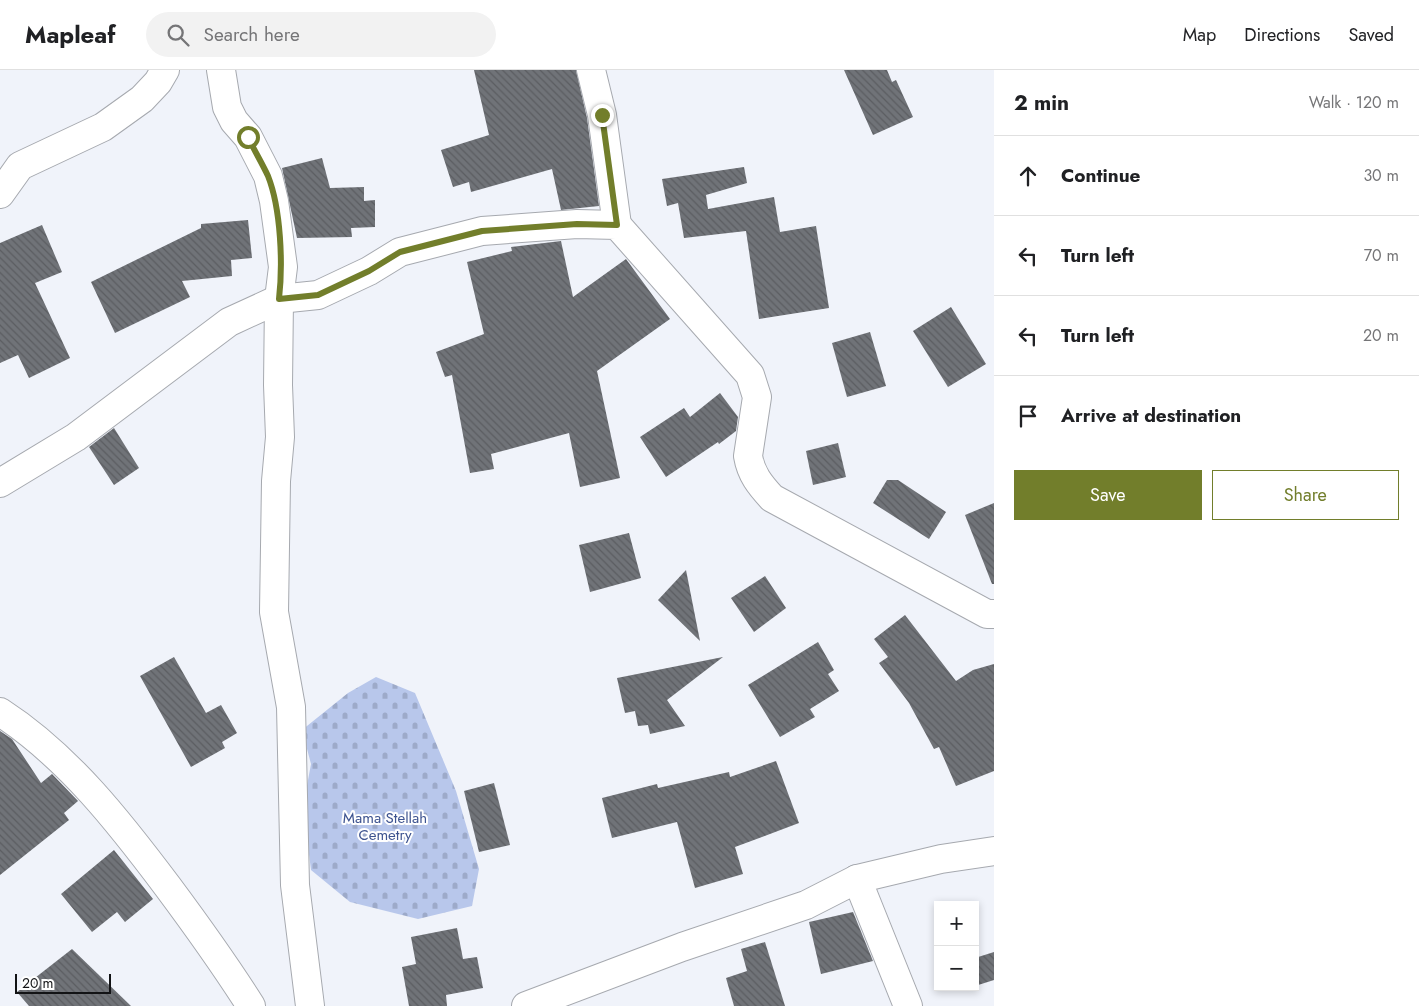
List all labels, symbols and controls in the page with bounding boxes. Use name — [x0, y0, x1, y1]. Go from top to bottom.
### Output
search box — [146, 12, 496, 57]
text: Mapleaf — [25, 17, 116, 52]
icon: search — [164, 21, 192, 49]
text: Search here — [204, 21, 300, 48]
text: Map — [1183, 22, 1216, 48]
text: Directions — [1244, 22, 1320, 48]
text: Saved — [1348, 22, 1394, 48]
text: 2 min — [1014, 88, 1069, 118]
text: Walk · 120 m — [1309, 91, 1399, 114]
route end — [591, 104, 614, 127]
route start — [237, 126, 260, 149]
icon: ahead — [1014, 162, 1042, 190]
text: Continue — [1061, 162, 1140, 189]
text: 30 m — [1363, 164, 1399, 187]
icon: left — [1014, 242, 1042, 270]
text: Turn left — [1061, 242, 1134, 269]
text: 70 m — [1364, 244, 1399, 267]
icon: left — [1014, 322, 1042, 350]
text: Turn left — [1061, 322, 1134, 349]
text: 20 m — [1363, 324, 1399, 347]
icon: arrive — [1014, 402, 1042, 430]
text: Arrive at destination — [1061, 402, 1241, 429]
button: Save — [1014, 470, 1202, 520]
button: Share — [1212, 470, 1399, 520]
park label: Mama Stellah Cemetry — [343, 807, 427, 846]
map controls — [934, 901, 979, 991]
button: + — [934, 901, 979, 946]
button: − — [934, 946, 979, 991]
scale bar — [15, 971, 111, 994]
text: 20 m — [22, 973, 54, 993]

